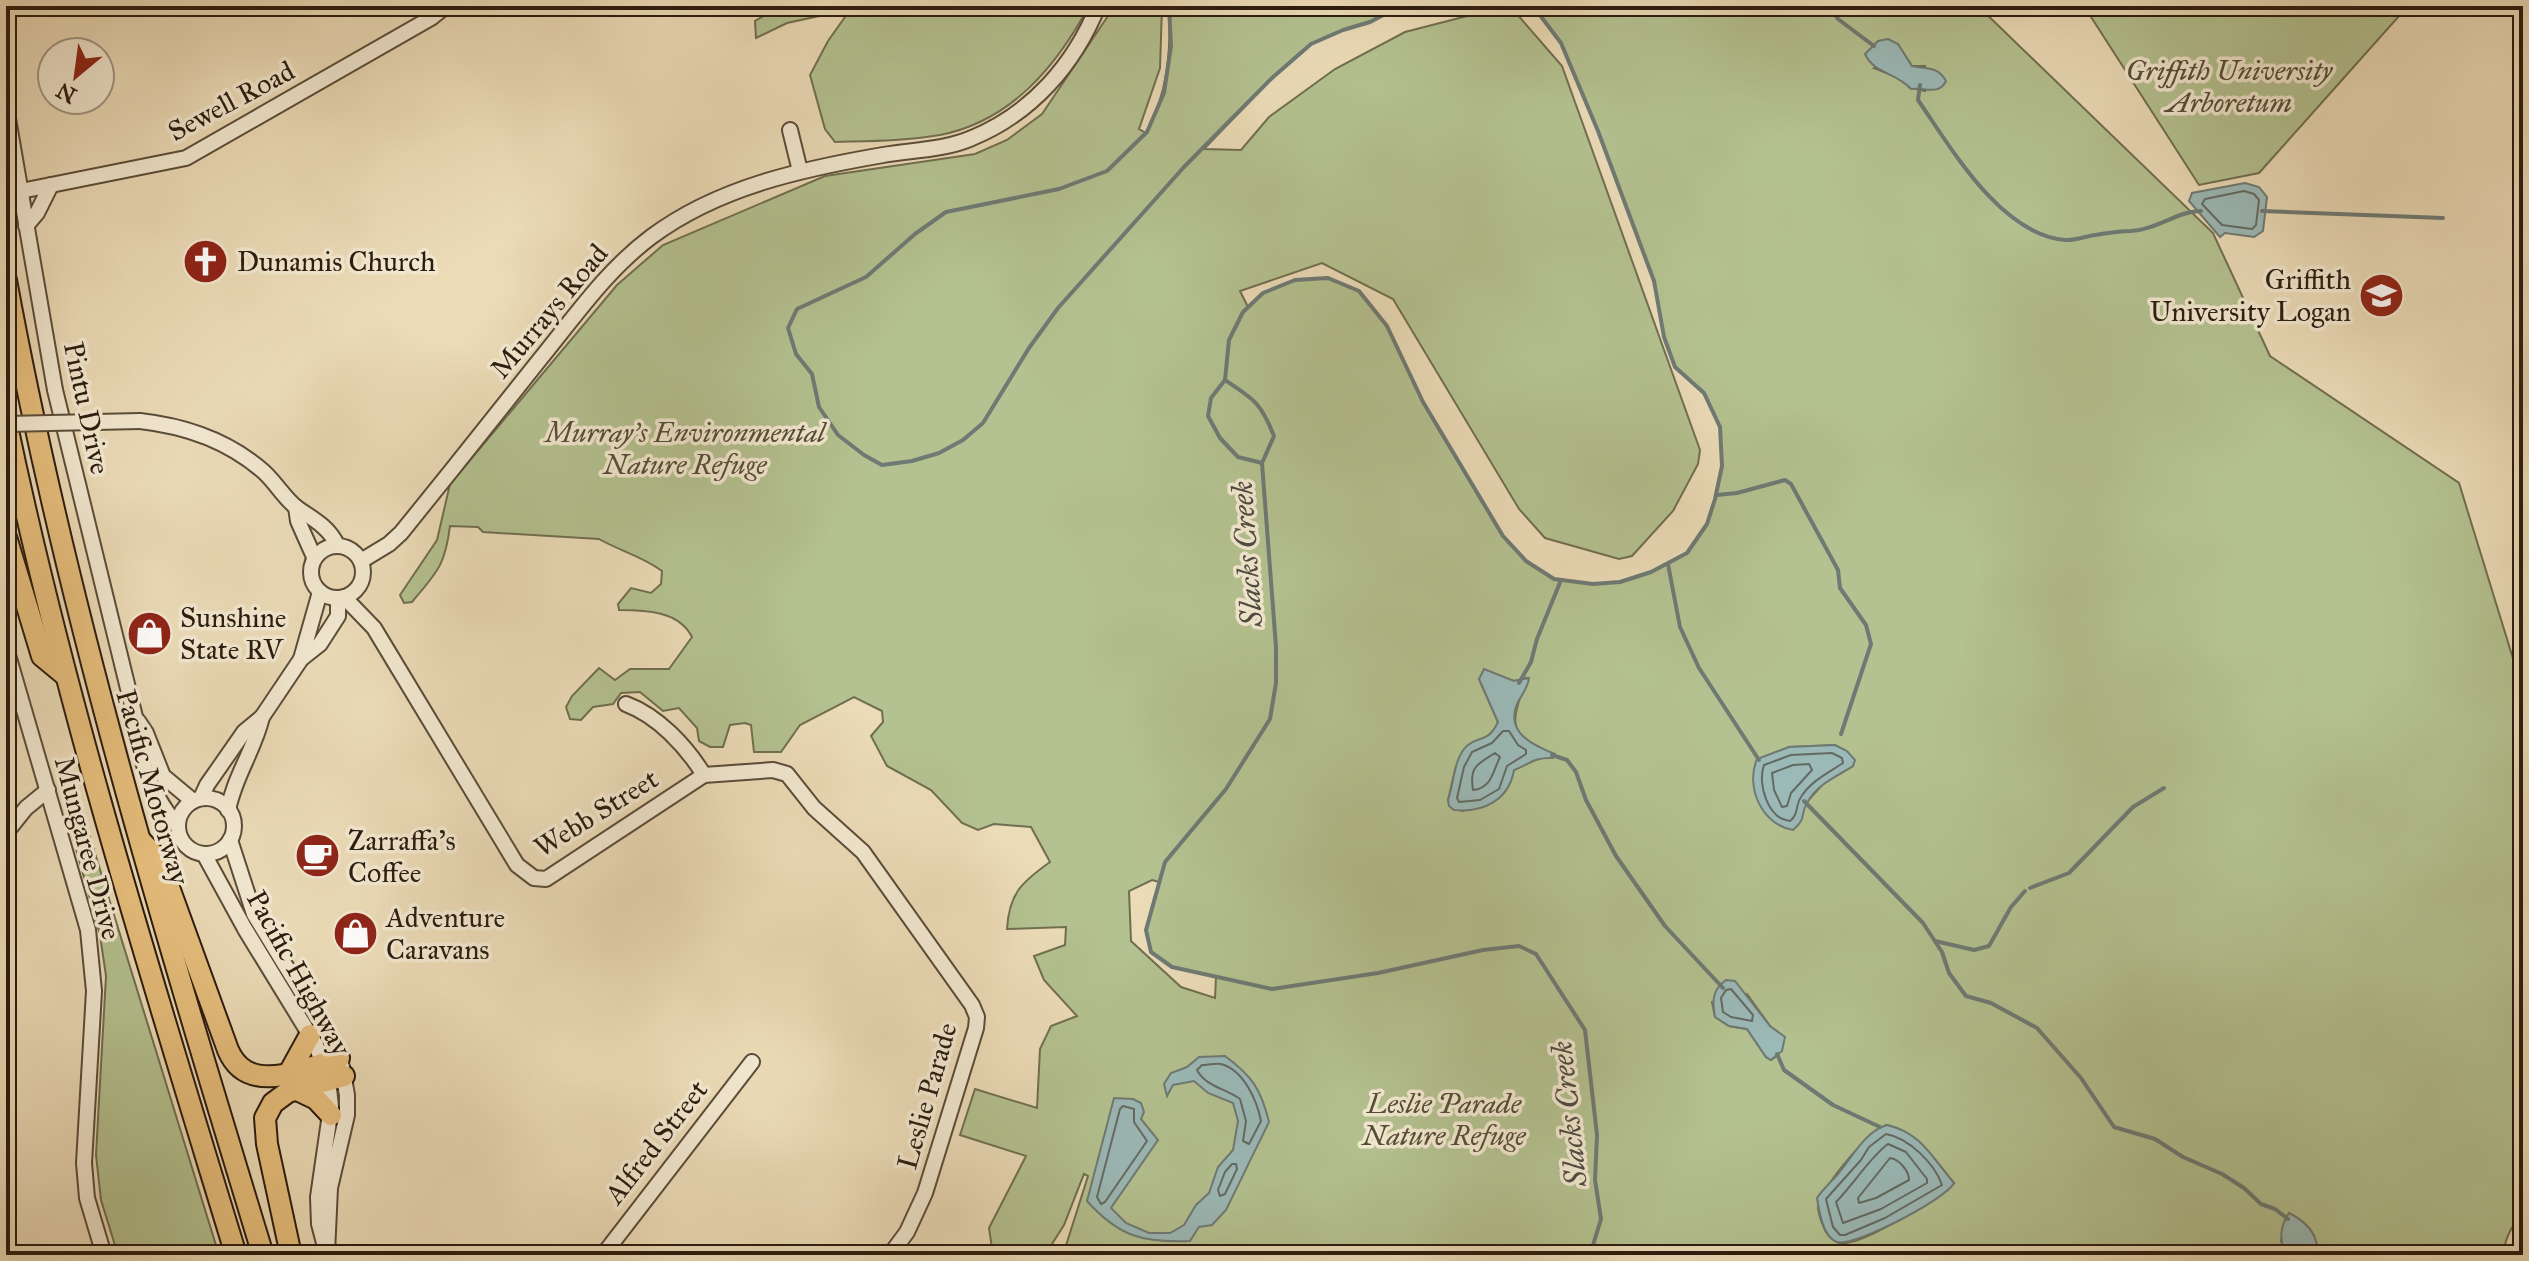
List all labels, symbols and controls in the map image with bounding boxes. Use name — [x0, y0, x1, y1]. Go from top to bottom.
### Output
north arrow — [36, 36, 116, 116]
street label: Sewell Road — [162, 53, 300, 149]
park label: Griffith University Arboretum — [2126, 53, 2334, 120]
text: N — [52, 77, 81, 109]
church icon: Dunamis Church — [182, 237, 230, 285]
street label: Murrays Road — [483, 237, 615, 385]
place label: Dunamis Church — [237, 244, 436, 279]
place label: Griffith University Logan — [2150, 262, 2351, 329]
school or university icon: Griffith University Logan — [2358, 271, 2406, 319]
street label: Pintu Drive — [56, 339, 118, 477]
park label: Murray's Environmental Nature Refuge — [542, 415, 828, 482]
water label: Slacks Creek — [1224, 480, 1270, 629]
place label: Sunshine State RV — [180, 600, 286, 667]
shop icon: Sunshine State RV — [125, 609, 173, 657]
street label: Pacific Motorway — [108, 685, 198, 889]
street label: Mungaree Drive — [47, 753, 129, 943]
street label: Webb Street — [527, 761, 665, 865]
place label: Zarraffa's Coffee — [348, 823, 456, 890]
cafe icon: Zarraffa's Coffee — [293, 832, 341, 880]
street label: Pacific Highway — [239, 884, 359, 1063]
place label: Adventure Caravans — [385, 900, 505, 967]
shop icon: Adventure Caravans — [331, 909, 379, 957]
street label: Leslie Parade — [889, 1019, 965, 1173]
water label: Slacks Creek — [1543, 1039, 1595, 1189]
street label: Alfred Street — [596, 1073, 715, 1212]
park label: Leslie Parade Nature Refuge — [1360, 1086, 1526, 1153]

